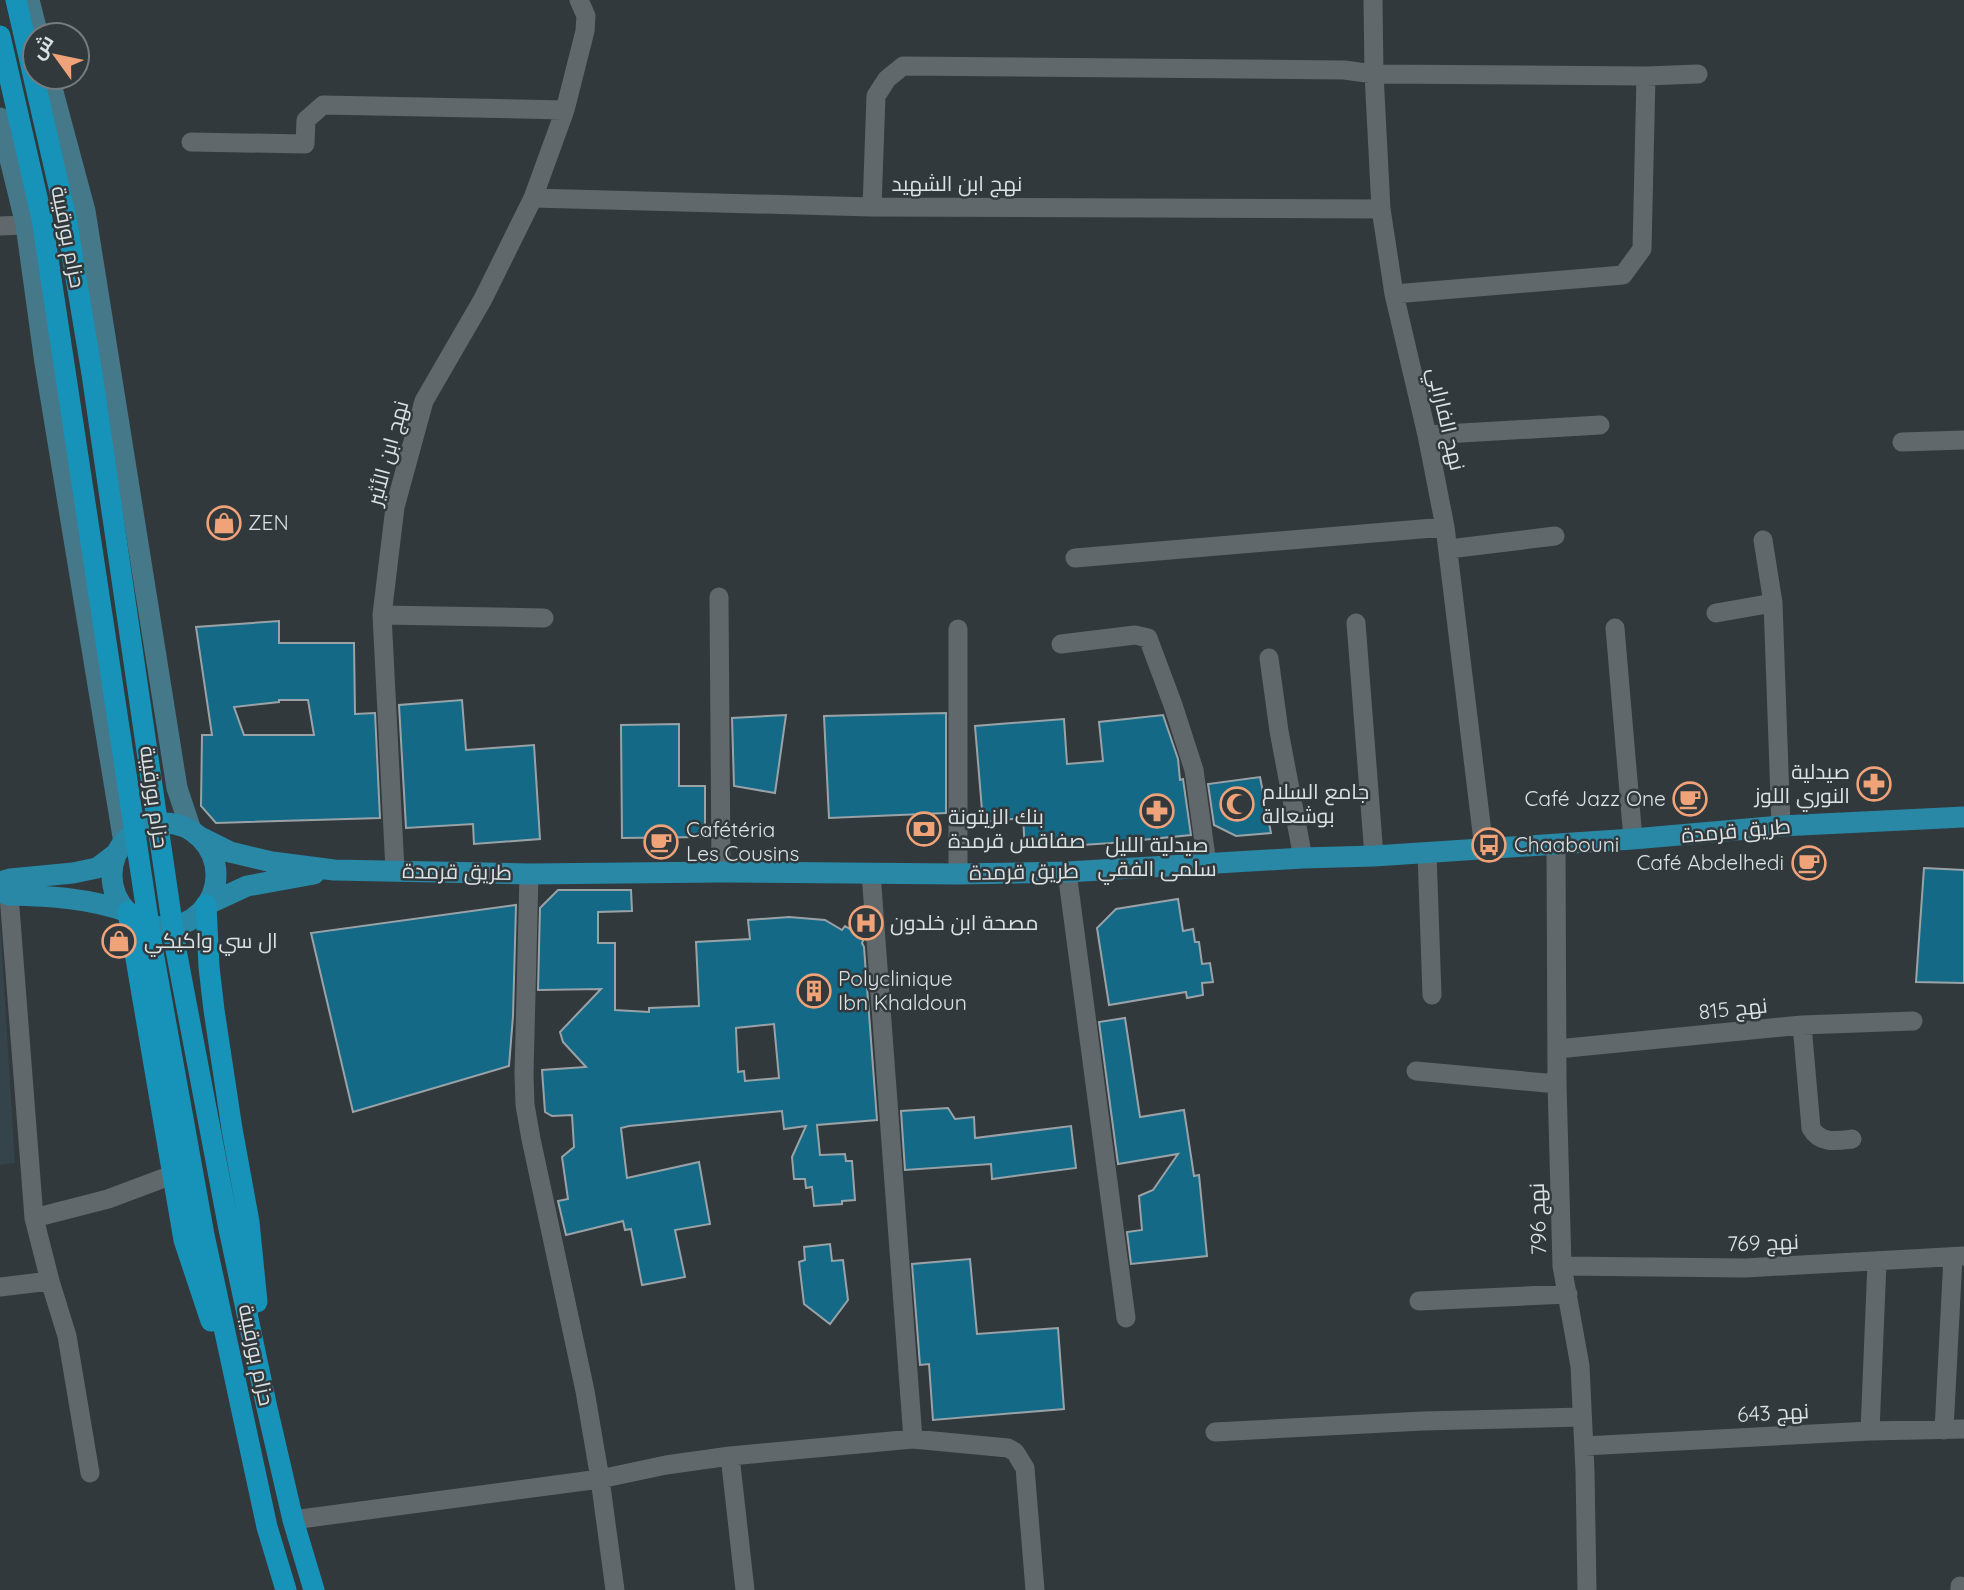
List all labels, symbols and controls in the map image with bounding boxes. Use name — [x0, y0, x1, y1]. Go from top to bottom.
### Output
north arrow — [21, 21, 91, 91]
text: ش — [25, 30, 58, 64]
street label: نهج ابن الشهيد — [892, 170, 1022, 198]
street label: حزام بورقيبة — [44, 184, 92, 290]
street label: نهج الفارابي — [1419, 365, 1471, 474]
street label: نهج ابن الأثير — [360, 398, 415, 509]
shop icon: ZEN — [205, 504, 243, 542]
place label: ZEN — [248, 509, 289, 535]
street label: حزام بورقيبة — [133, 744, 175, 850]
place label: صيدلية النوري اللوز — [1754, 758, 1850, 812]
pharmacy icon: صيدلية النوري اللوز — [1855, 765, 1893, 803]
place label: جامع السلام بوشعالة — [1262, 778, 1369, 828]
cafe icon: Café Jazz One — [1671, 780, 1709, 818]
mosque icon: جامع السلام بوشعالة — [1218, 785, 1256, 823]
place label: Café Jazz One — [1525, 785, 1666, 811]
pharmacy icon: صيدلية الليل سلمى الفقي — [1138, 792, 1176, 830]
place label: بنك الزيتونة صفاقس قرمدة — [948, 803, 1086, 854]
bank icon: بنك الزيتونة صفاقس قرمدة — [905, 810, 943, 848]
street label: طريق قرمدة — [1680, 812, 1792, 849]
place label: Cafétéria Les Cousins — [686, 816, 799, 866]
cafe icon: Cafétéria Les Cousins — [642, 823, 680, 861]
bus stop icon: Chaabouni — [1470, 826, 1508, 864]
place label: صيدلية الليل سلمى الفقي — [1097, 831, 1217, 885]
place label: Chaabouni — [1514, 831, 1619, 857]
cafe icon: Café Abdelhedi — [1790, 844, 1828, 882]
place label: Café Abdelhedi — [1636, 849, 1784, 875]
street label: طريق قرمدة — [402, 857, 512, 886]
street label: طريق قرمدة — [969, 857, 1079, 886]
hospital icon: مصحة ابن خلدون — [847, 904, 885, 942]
place label: مصحة ابن خلدون — [890, 909, 1038, 936]
shop icon: ال سي واكيكي — [100, 922, 138, 960]
place label: ال سي واكيكي — [144, 927, 278, 957]
place label: Polyclinique Ibn Khaldoun — [838, 965, 967, 1015]
building icon: Polyclinique Ibn Khaldoun — [795, 972, 833, 1010]
street label: نهج 815 — [1697, 991, 1769, 1027]
street label: نهج 796 — [1523, 1182, 1553, 1256]
street label: نهج 769 — [1727, 1228, 1799, 1258]
street label: حزام بورقيبة — [232, 1302, 280, 1408]
street label: نهج 643 — [1736, 1397, 1810, 1429]

